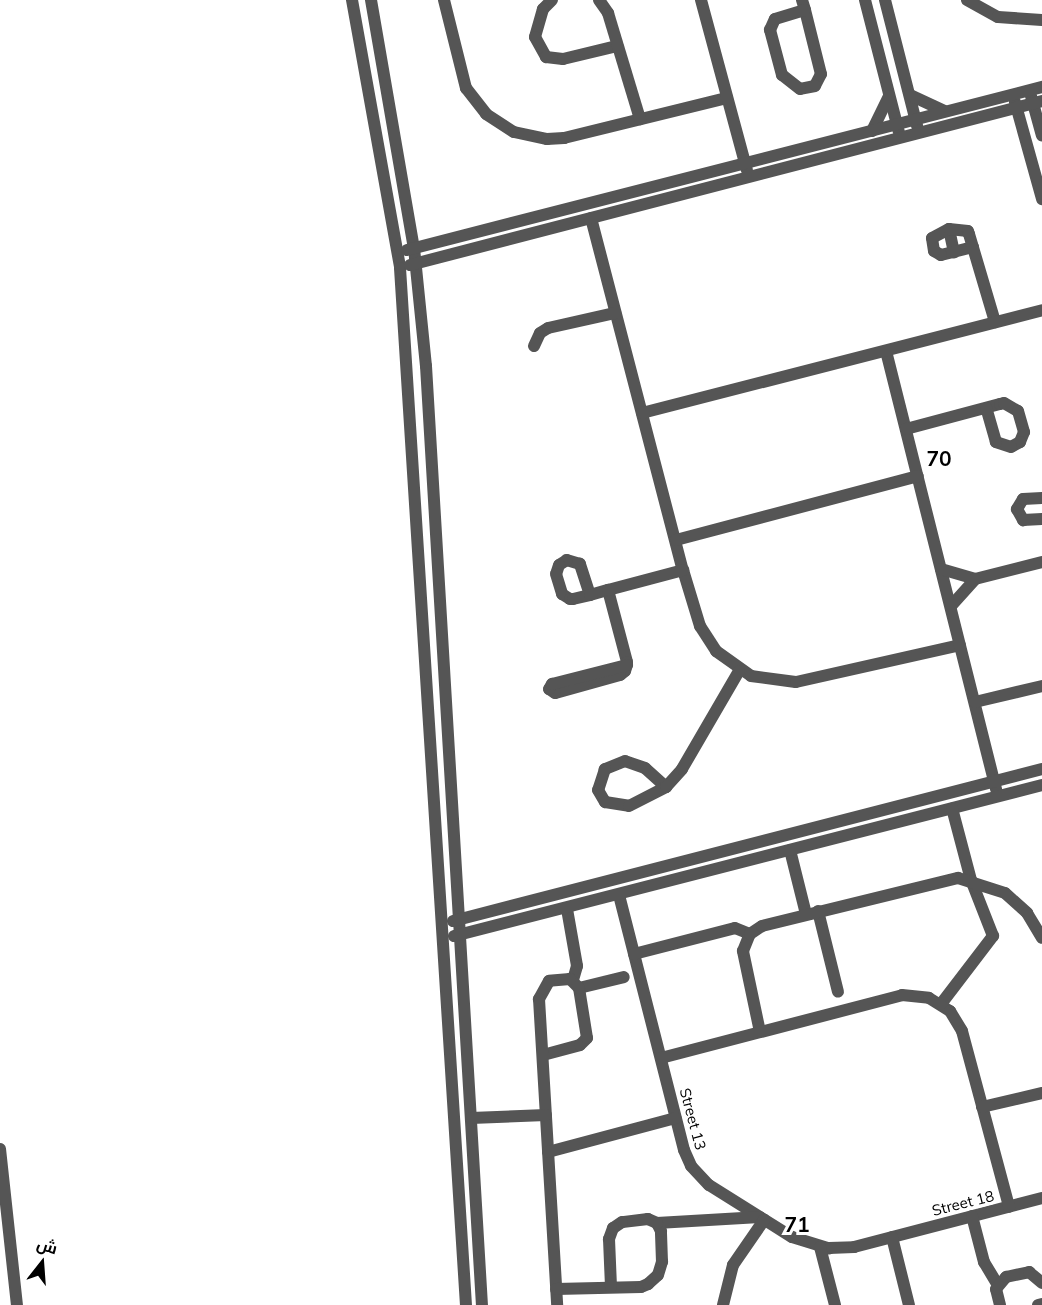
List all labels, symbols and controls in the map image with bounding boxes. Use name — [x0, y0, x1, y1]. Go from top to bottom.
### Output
district label: 70 — [926, 445, 952, 471]
street label: Street 13 — [676, 1086, 710, 1152]
street label: Street 18 — [930, 1187, 996, 1219]
district label: 71 — [784, 1211, 810, 1237]
north arrow — [12, 1233, 72, 1293]
text: ش — [35, 1233, 60, 1258]

